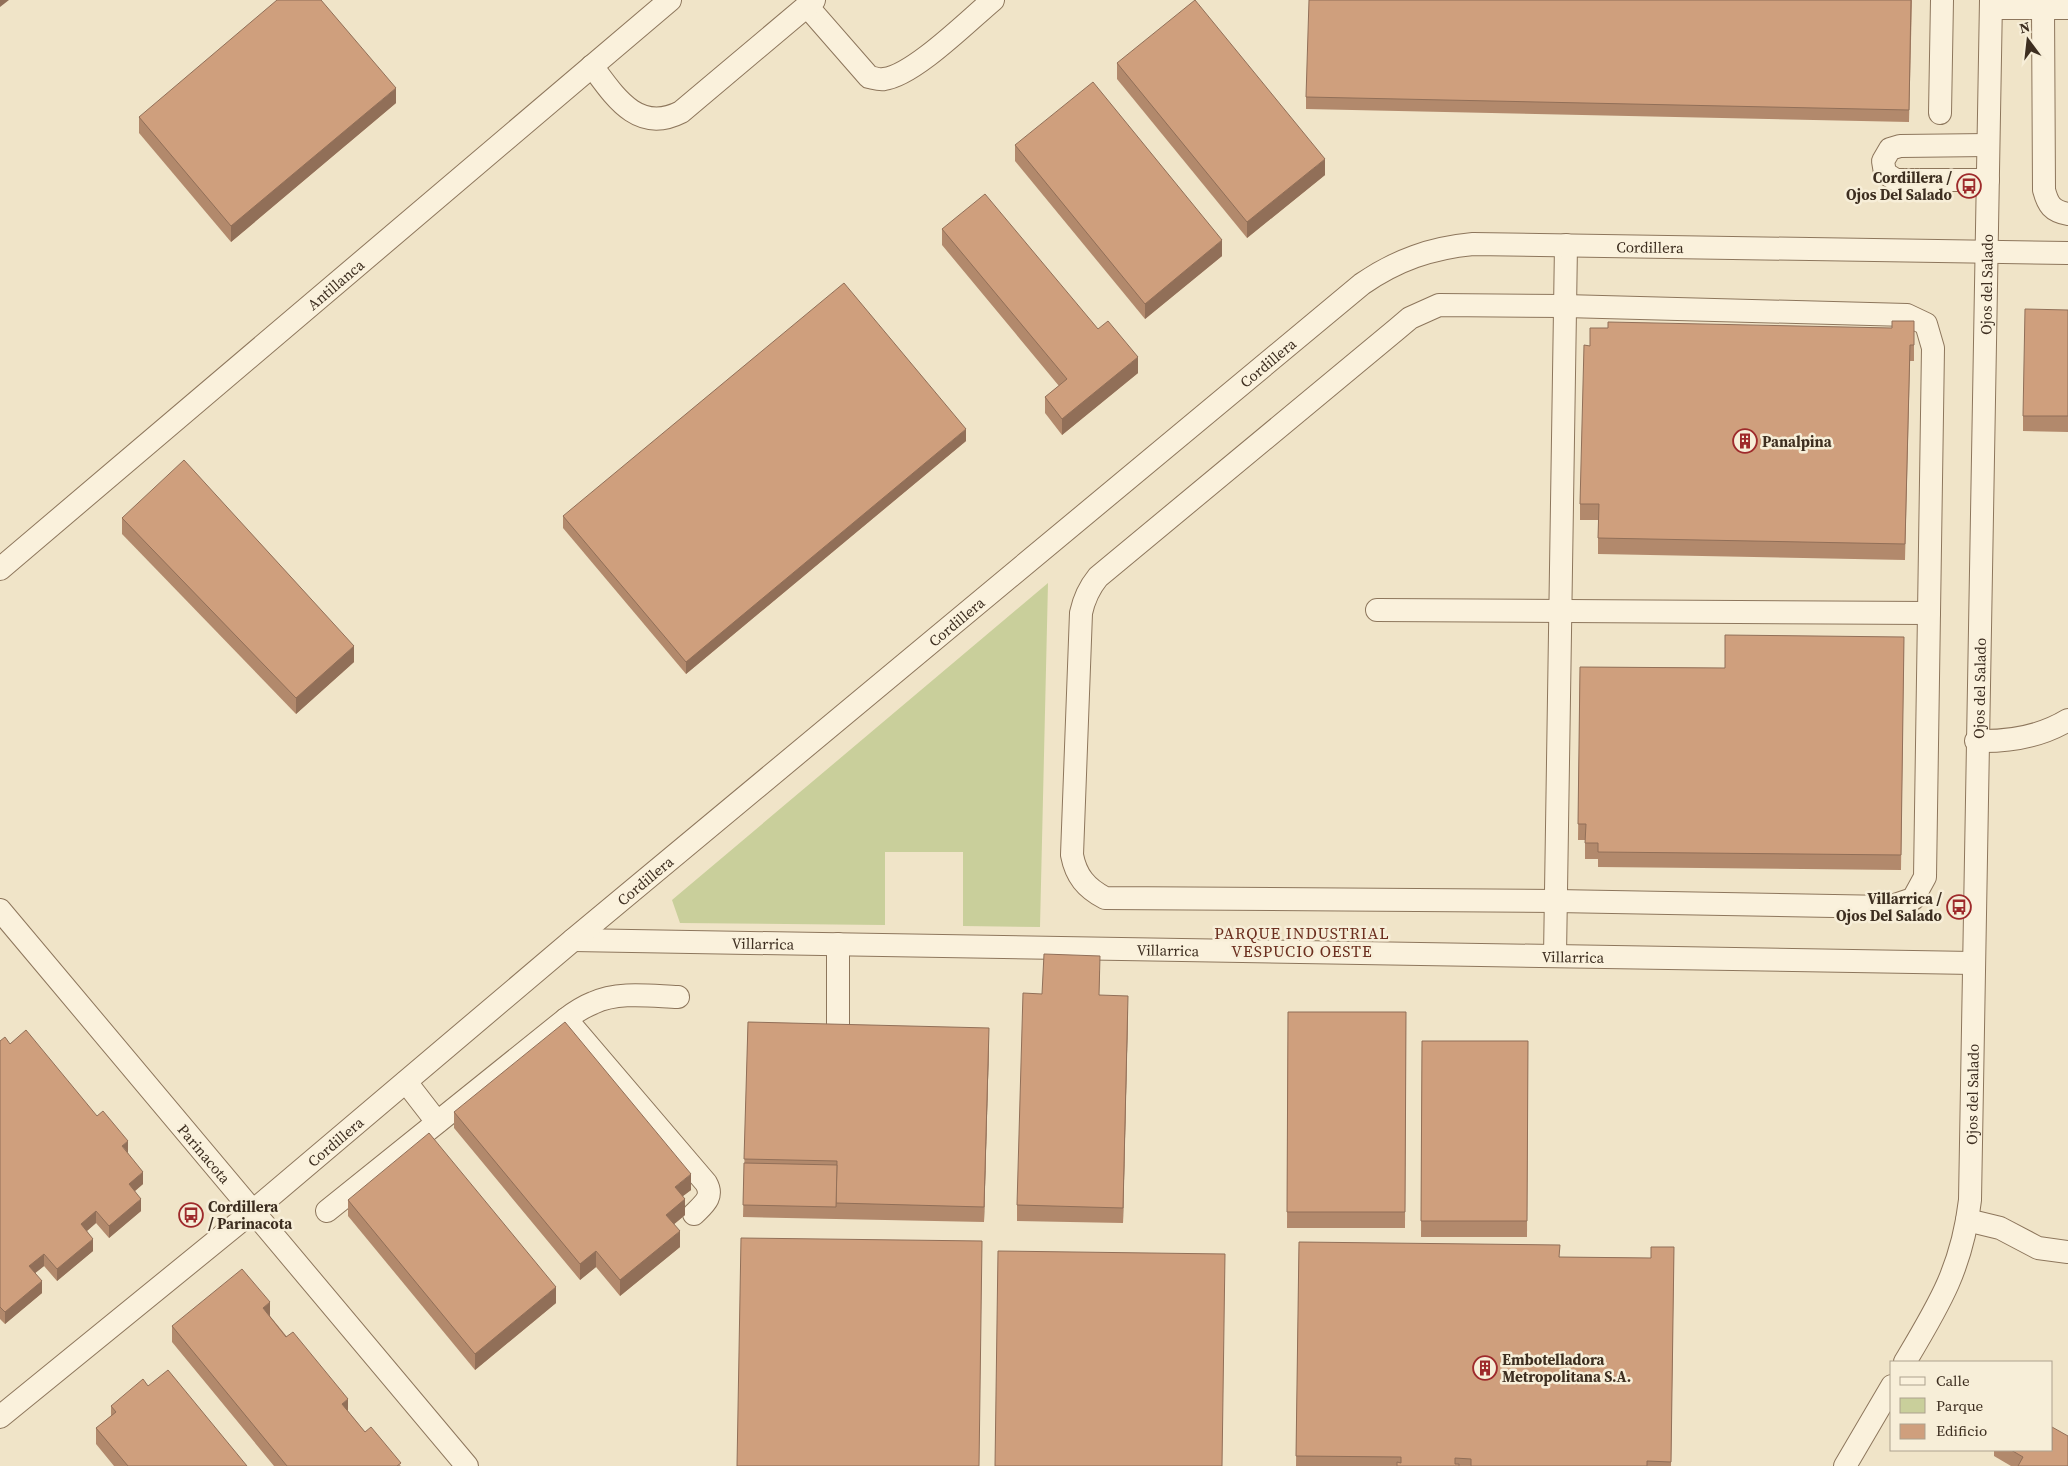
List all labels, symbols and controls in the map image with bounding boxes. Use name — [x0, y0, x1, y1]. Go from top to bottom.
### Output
north arrow — [2003, 15, 2053, 65]
text: N — [2017, 16, 2032, 38]
place label: Cordillera / Ojos Del Salado — [1846, 167, 1953, 205]
bus stop icon: Cordillera / Ojos Del Salado — [1956, 173, 1982, 199]
street label: Ojos del Salado — [1975, 234, 1997, 335]
street label: Cordillera — [1616, 236, 1684, 258]
street label: Antillanca — [302, 254, 369, 314]
street label: Cordillera — [1235, 333, 1301, 392]
building icon: Panalpina — [1732, 428, 1758, 454]
place label: Panalpina — [1762, 431, 1833, 452]
street label: Cordillera — [924, 592, 989, 651]
street label: Ojos del Salado — [1968, 638, 1990, 739]
street label: Cordillera — [612, 850, 678, 910]
place label: Villarrica / Ojos Del Salado — [1836, 888, 1943, 926]
bus stop icon: Villarrica / Ojos Del Salado — [1946, 894, 1972, 920]
district label: PARQUE INDUSTRIAL VESPUCIO OESTE — [1214, 922, 1390, 962]
street label: Villarrica — [731, 932, 795, 954]
street label: Villarrica — [1136, 939, 1200, 961]
street label: Villarrica — [1541, 945, 1605, 967]
street label: Ojos del Salado — [1960, 1043, 1983, 1145]
street label: Cordillera — [303, 1111, 368, 1171]
street label: Parinacota — [173, 1119, 236, 1188]
place label: Cordillera / Parinacota — [208, 1196, 293, 1234]
bus stop icon: Cordillera / Parinacota — [178, 1202, 204, 1228]
place label: Embotelladora Metropolitana S.A. — [1502, 1349, 1631, 1387]
building icon: Embotelladora Metropolitana S.A. — [1472, 1355, 1498, 1381]
legend — [1890, 1361, 2053, 1451]
text: Calle — [1936, 1370, 1970, 1391]
text: Parque — [1936, 1395, 1984, 1416]
text: Edificio — [1936, 1420, 1987, 1441]

